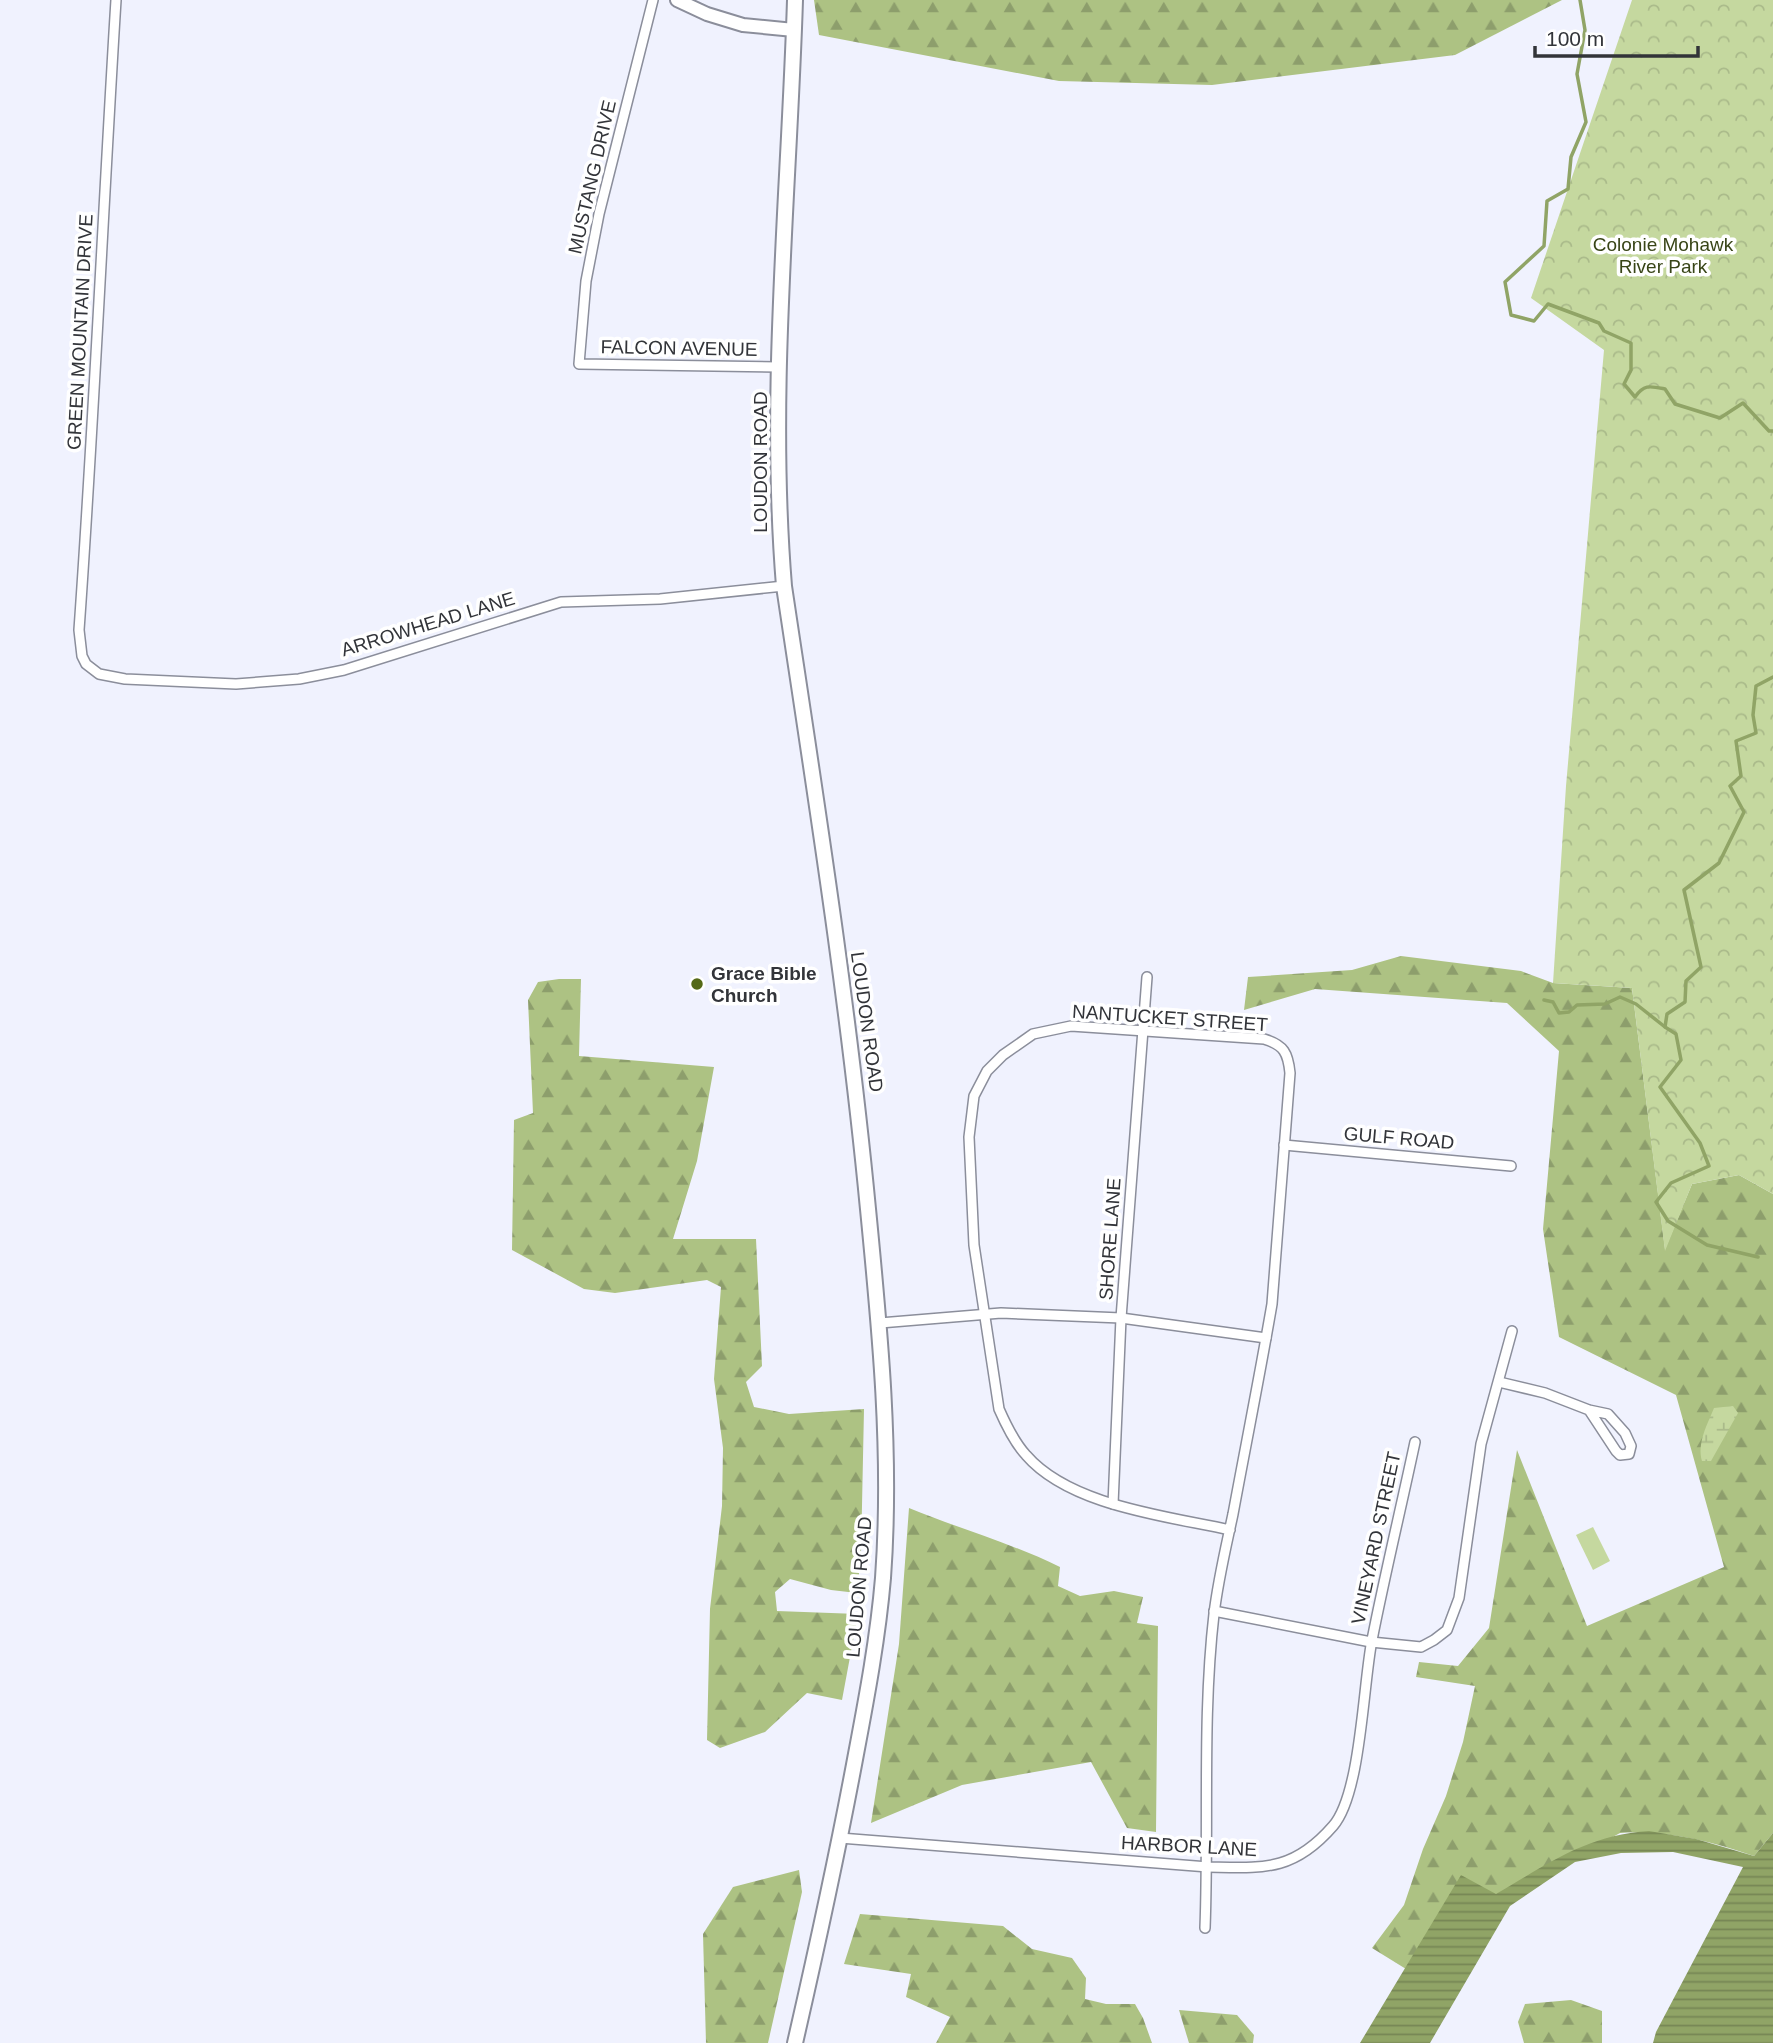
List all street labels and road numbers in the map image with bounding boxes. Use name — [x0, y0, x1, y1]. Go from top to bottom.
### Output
street label: MUSTANG DRIVE — [564, 98, 620, 256]
street label: GREEN MOUNTAIN DRIVE — [63, 214, 97, 450]
street label: FALCON AVENUE — [600, 336, 758, 360]
street label: LOUDON ROAD — [750, 391, 771, 533]
street label: ARROWHEAD LANE — [339, 588, 517, 660]
street label: LOUDON ROAD — [847, 950, 887, 1094]
street label: NANTUCKET STREET — [1071, 1001, 1269, 1035]
street label: GULF ROAD — [1343, 1123, 1455, 1153]
street label: SHORE LANE — [1095, 1177, 1125, 1301]
street label: VINEYARD STREET — [1347, 1449, 1405, 1626]
street label: LOUDON ROAD — [842, 1516, 876, 1658]
street label: HARBOR LANE — [1120, 1832, 1258, 1860]

